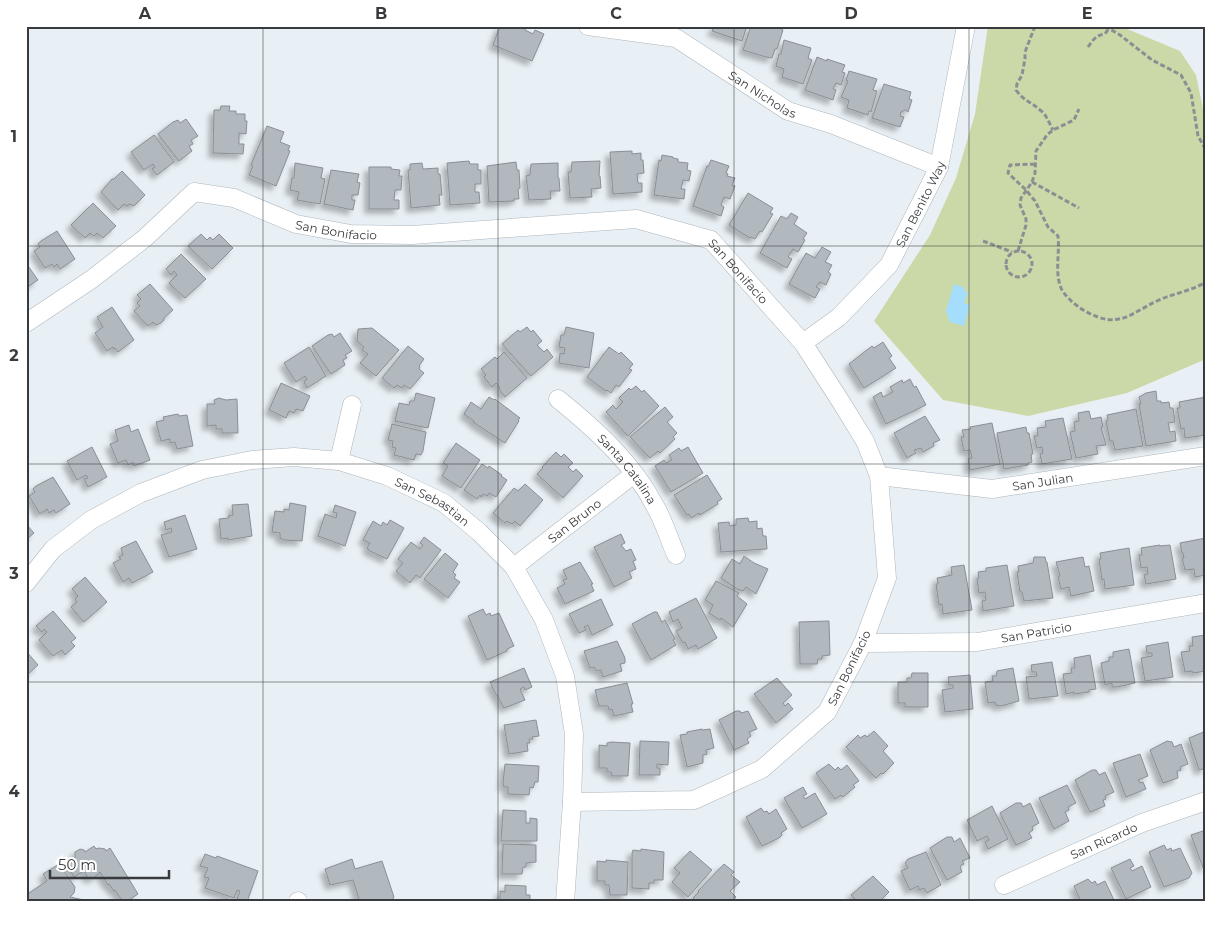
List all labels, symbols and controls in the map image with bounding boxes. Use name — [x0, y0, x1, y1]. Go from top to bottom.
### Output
text: A — [138, 4, 152, 23]
text: B — [375, 4, 387, 23]
text: C — [610, 4, 622, 23]
text: D — [844, 4, 858, 23]
text: E — [1082, 4, 1092, 23]
street label: San Nicholas — [726, 67, 798, 121]
text: 1 — [11, 127, 17, 146]
street label: San Benito Way — [892, 159, 948, 250]
street label: San Bonifacio — [294, 217, 377, 242]
street label: San Bonifacio — [706, 235, 772, 307]
text: 2 — [9, 346, 19, 365]
street label: Santa Catalina — [595, 430, 660, 507]
street label: San Julian — [1011, 469, 1074, 493]
street label: San Sebastian — [393, 473, 473, 529]
street label: San Bruno — [544, 495, 604, 546]
text: 3 — [8, 564, 19, 583]
street label: San Patricio — [1000, 619, 1073, 645]
street label: San Bonifacio — [824, 628, 874, 708]
text: 4 — [8, 782, 20, 801]
street label: San Ricardo — [1068, 819, 1139, 862]
scale bar — [50, 848, 169, 880]
text: 50 m — [58, 855, 96, 874]

